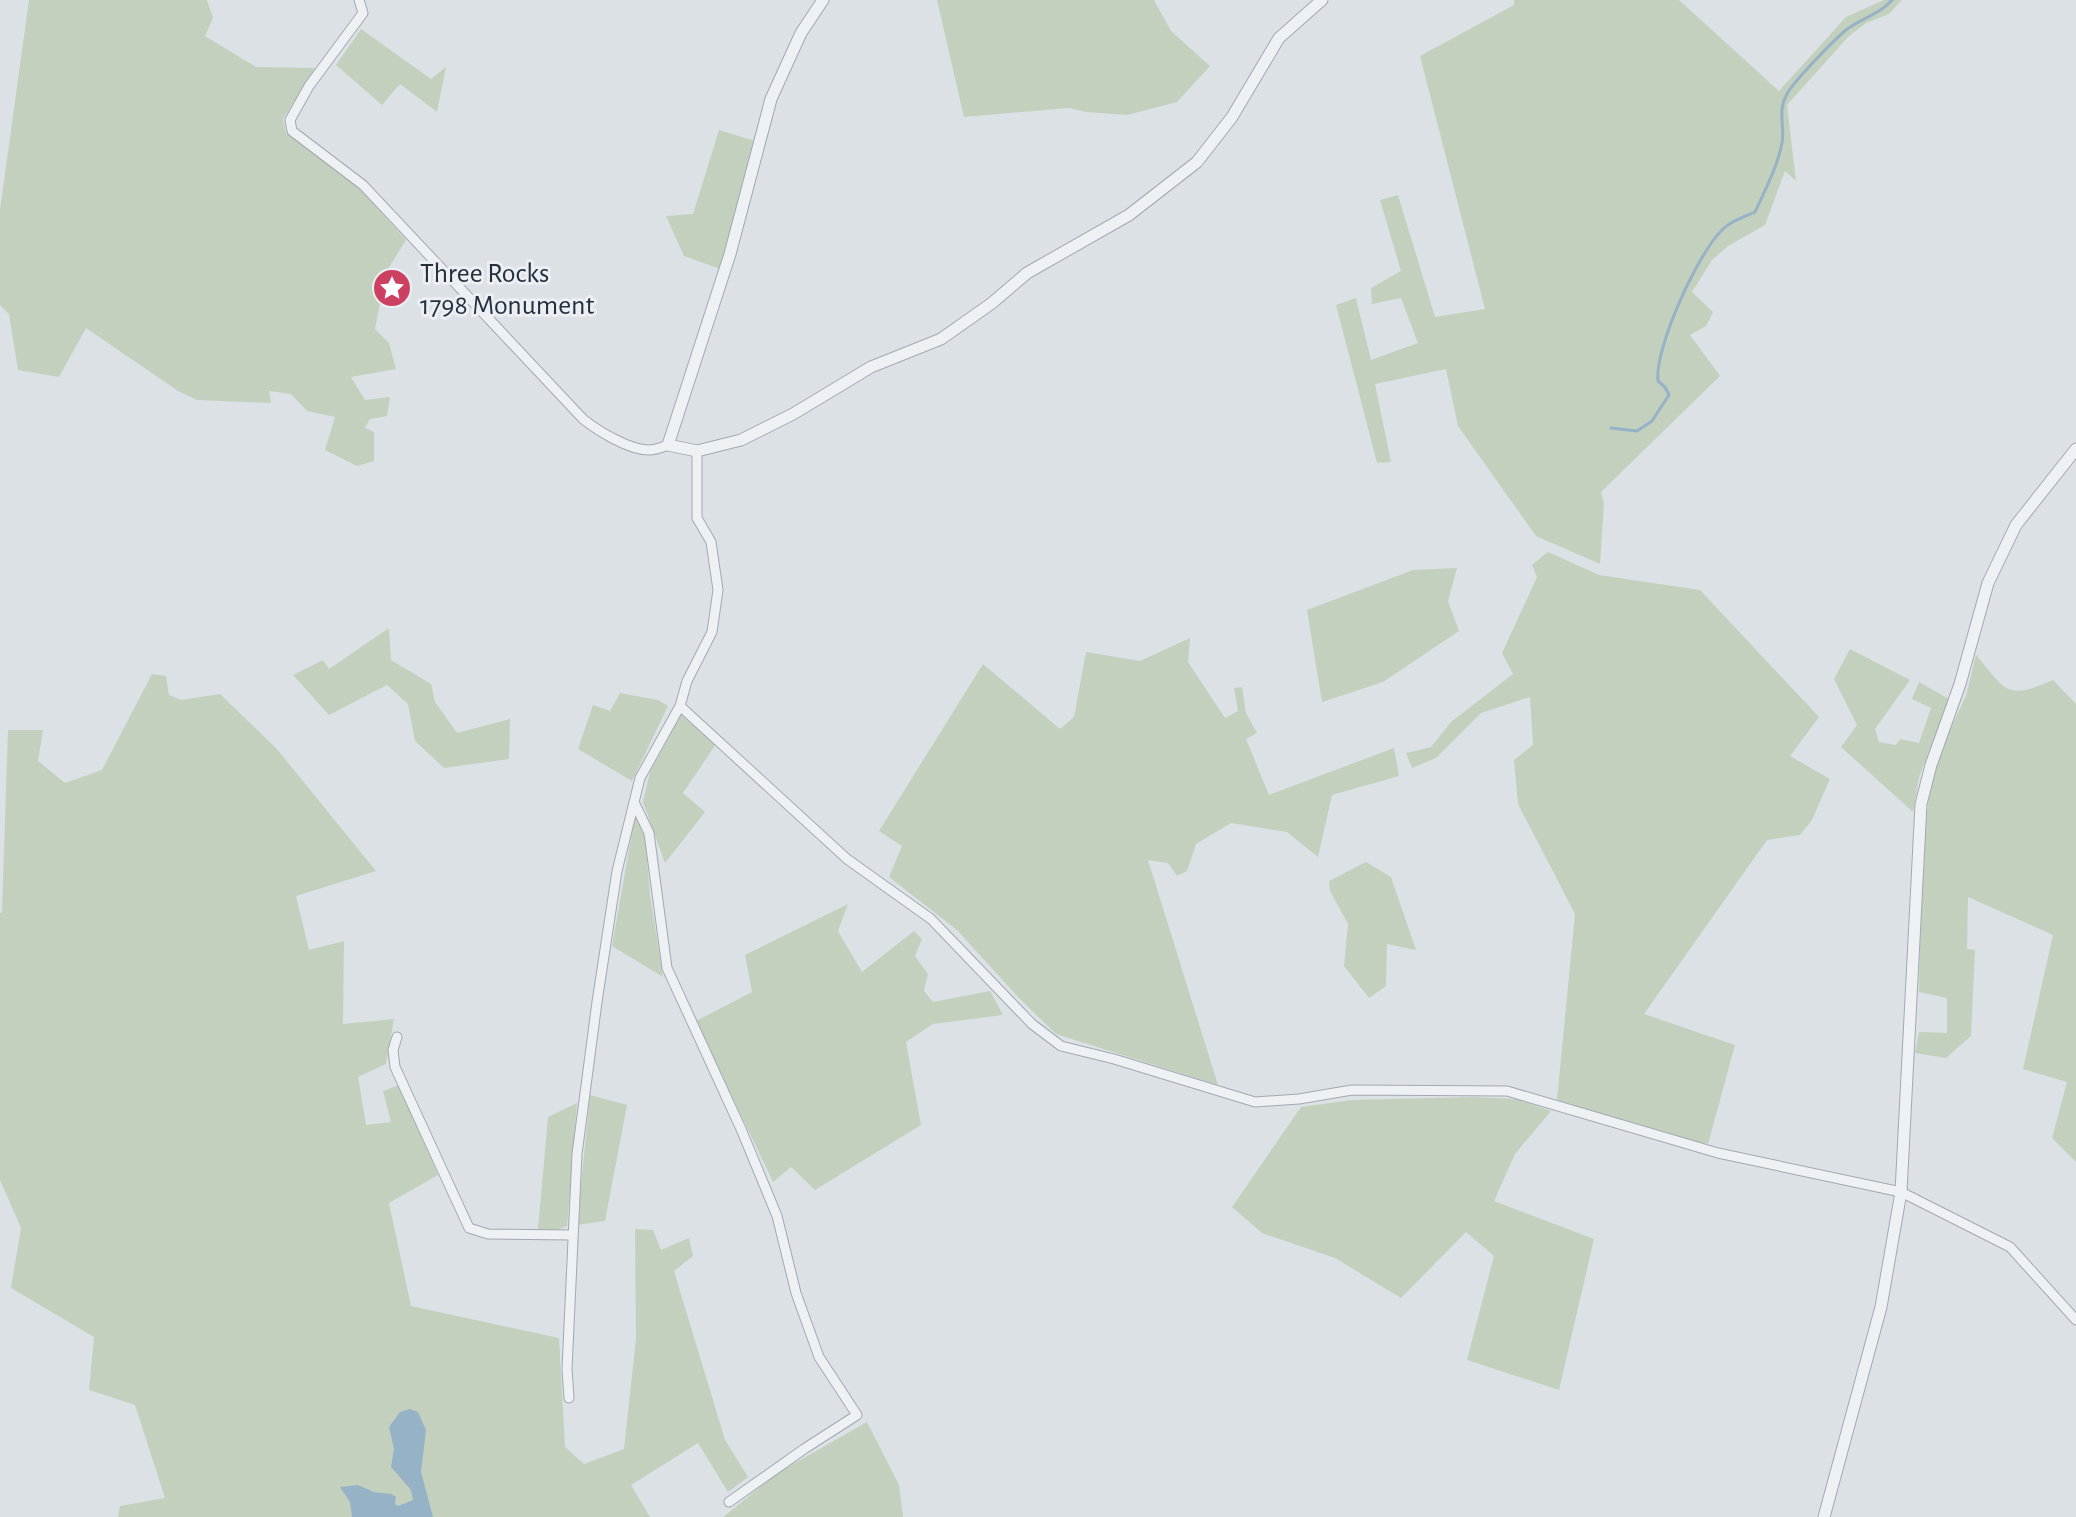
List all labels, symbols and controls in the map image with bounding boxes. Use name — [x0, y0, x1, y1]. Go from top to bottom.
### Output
place label: Three Rocks 1798 Monument — [420, 260, 595, 320]
place icon: Three Rocks 1798 Monument — [371, 267, 413, 309]

